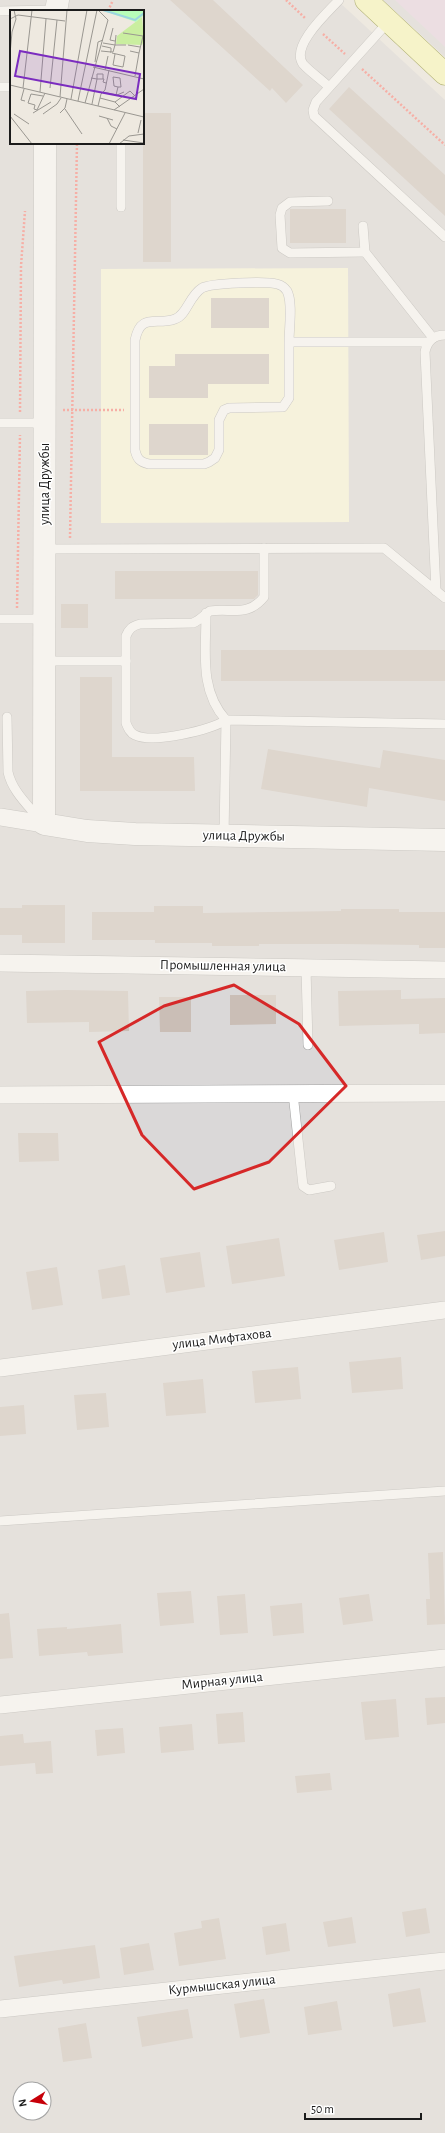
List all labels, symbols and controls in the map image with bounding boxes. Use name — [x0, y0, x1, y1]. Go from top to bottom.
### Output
inset map — [10, 10, 144, 144]
street label: улица Дружбы — [38, 443, 52, 526]
street label: улица Дружбы — [202, 828, 285, 844]
street label: Промышленная улица — [160, 958, 287, 974]
street label: улица Мифтахова — [171, 1326, 273, 1352]
street label: Мирная улица — [181, 1670, 264, 1692]
street label: Курмышская улица — [168, 1972, 277, 1998]
north arrow — [12, 2081, 52, 2121]
scale bar — [305, 2095, 421, 2121]
text: N — [17, 2098, 29, 2108]
text: 50 m — [311, 2103, 334, 2115]

